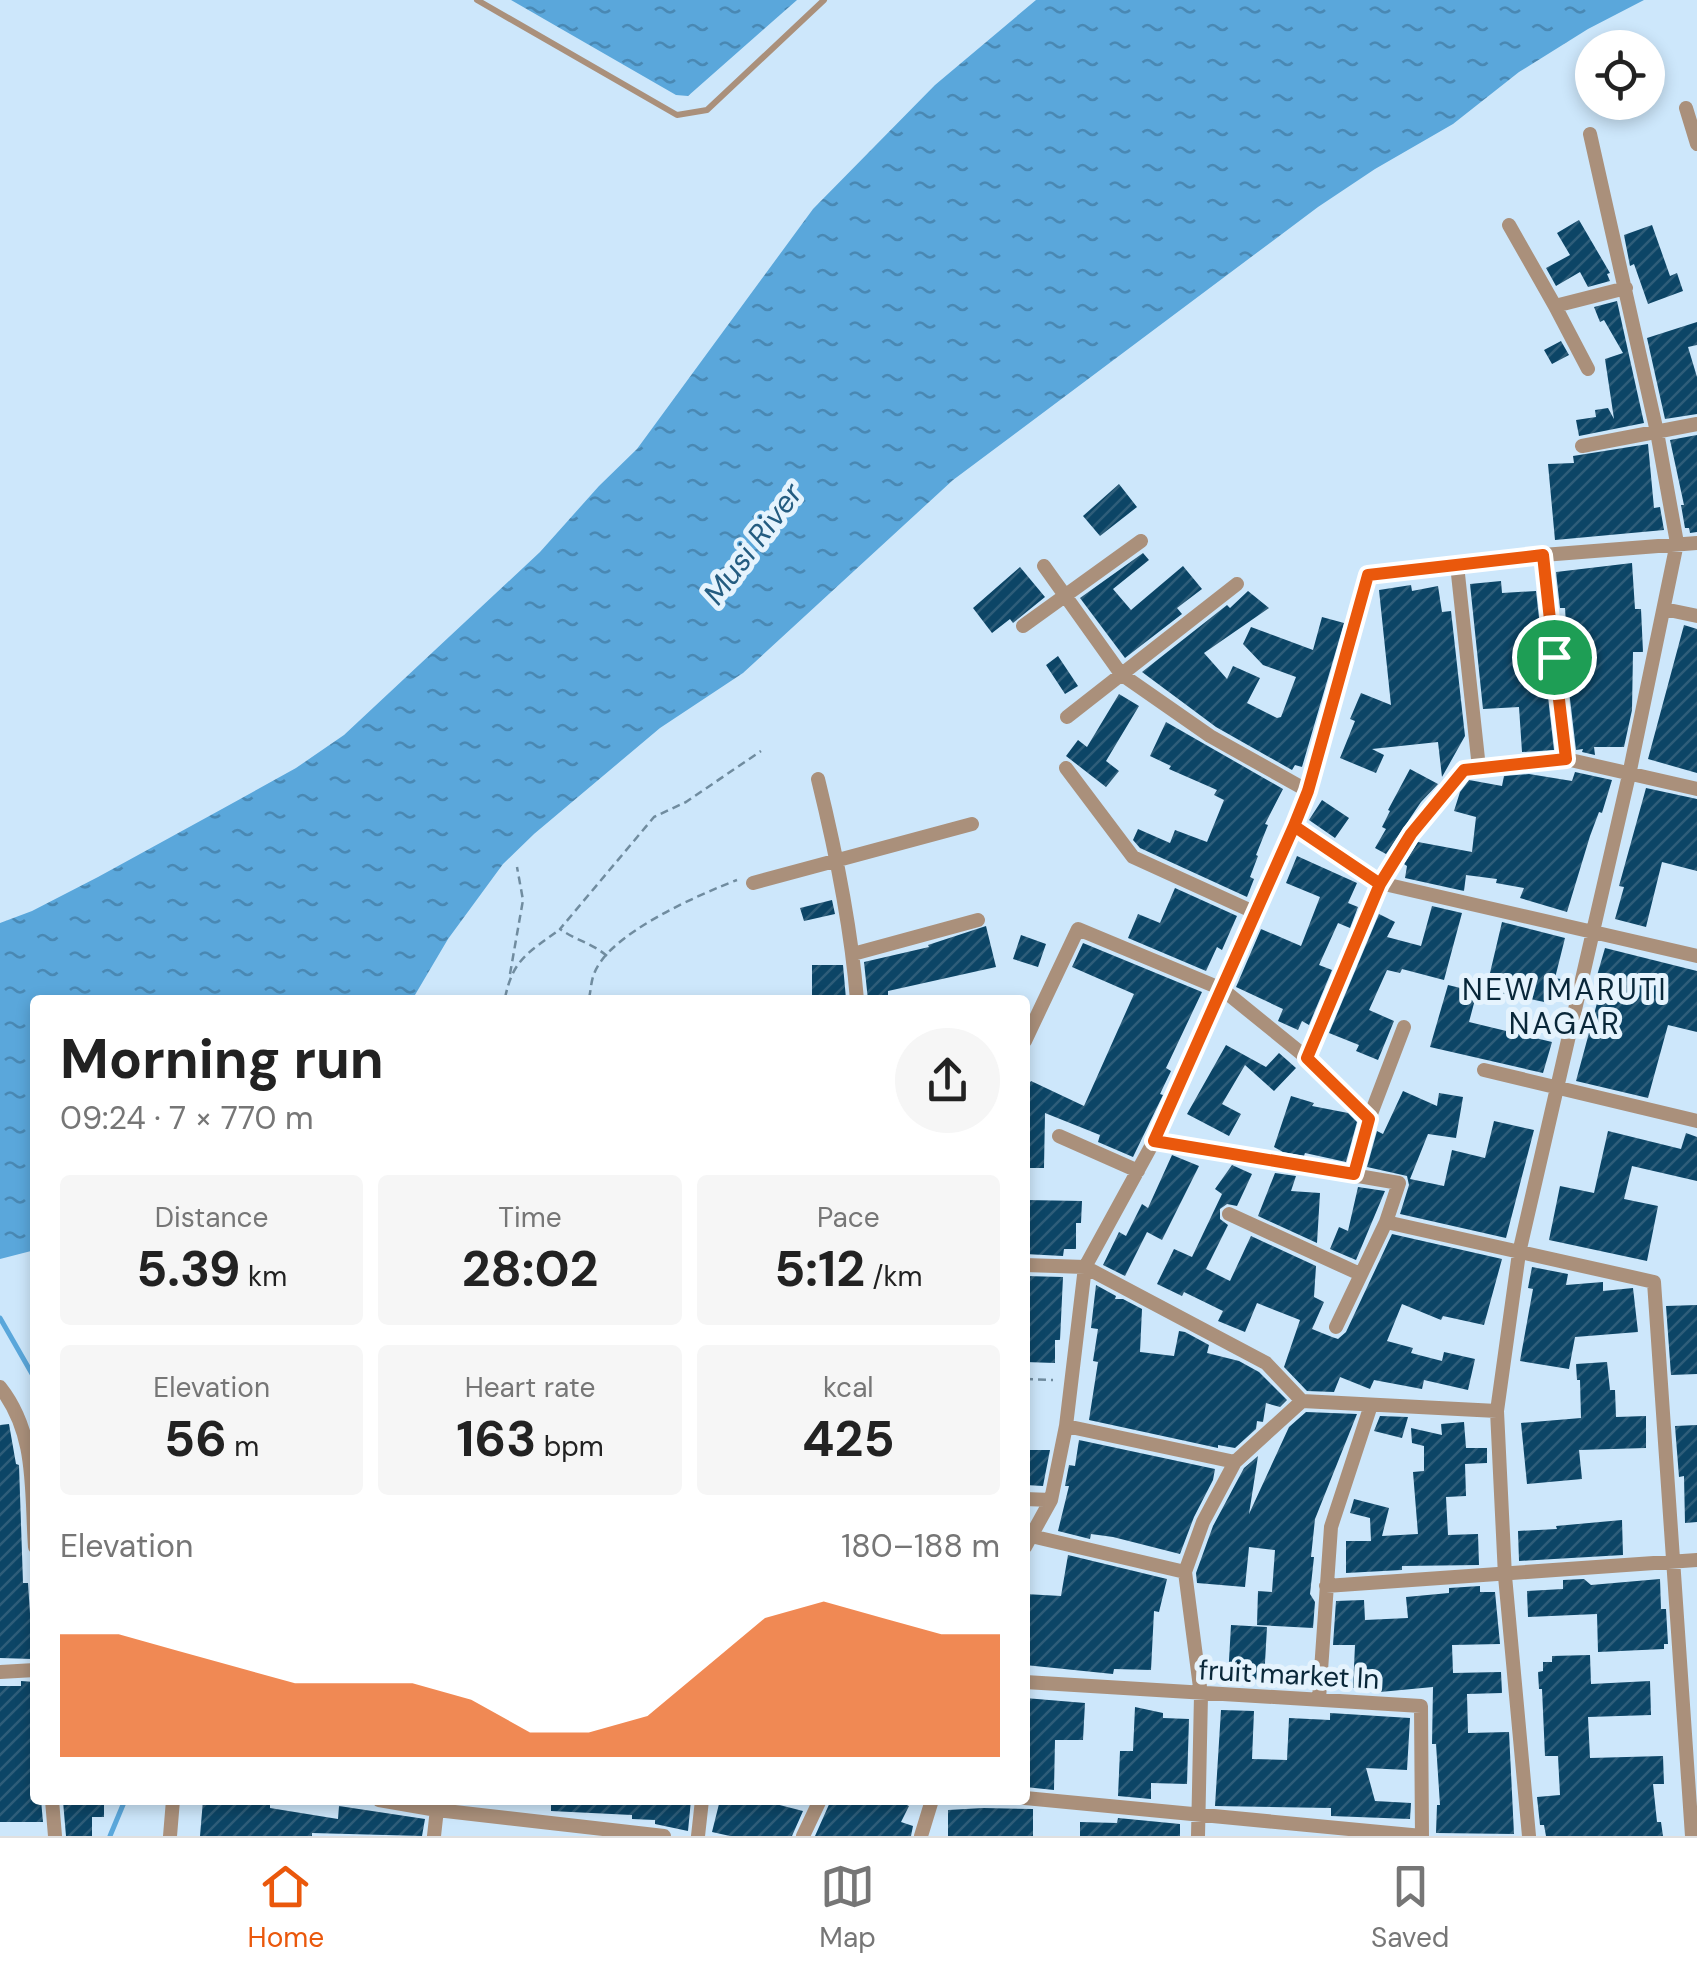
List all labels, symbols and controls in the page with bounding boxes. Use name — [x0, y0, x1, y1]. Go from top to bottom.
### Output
map controls — [1575, 30, 1665, 120]
button: locate — [1575, 30, 1665, 120]
water label: Musi River — [694, 474, 812, 612]
pin — [1512, 615, 1597, 700]
icon: arrive — [1527, 630, 1582, 685]
district label: NEW MARUTI NAGAR — [1462, 970, 1668, 1043]
text: Morning run — [60, 1023, 384, 1095]
button: share — [895, 1028, 1000, 1133]
text: 09:24 · 7 × 770 m — [60, 1097, 313, 1139]
text: Distance — [155, 1199, 268, 1236]
text: Time — [498, 1199, 562, 1236]
text: Pace — [817, 1199, 880, 1236]
text: 5.39 — [136, 1236, 241, 1302]
text: 28:02 — [462, 1236, 598, 1302]
text: 5:12 — [774, 1236, 865, 1302]
text: km — [241, 1258, 287, 1295]
text: /km — [865, 1258, 923, 1295]
text: Elevation — [153, 1369, 270, 1406]
text: Heart rate — [465, 1369, 595, 1406]
text: kcal — [823, 1369, 874, 1406]
text: 56 — [164, 1406, 227, 1472]
text: 163 — [456, 1406, 536, 1472]
text: 425 — [802, 1406, 895, 1472]
text: m — [227, 1428, 259, 1465]
text: bpm — [536, 1428, 604, 1465]
text: Elevation — [60, 1525, 193, 1567]
text: 180–188 m — [841, 1525, 1000, 1567]
street label: fruit market ln — [1198, 1651, 1380, 1698]
tab: Home — [248, 1859, 324, 1956]
tab: Map — [819, 1859, 876, 1956]
tab: Saved — [1371, 1859, 1449, 1956]

